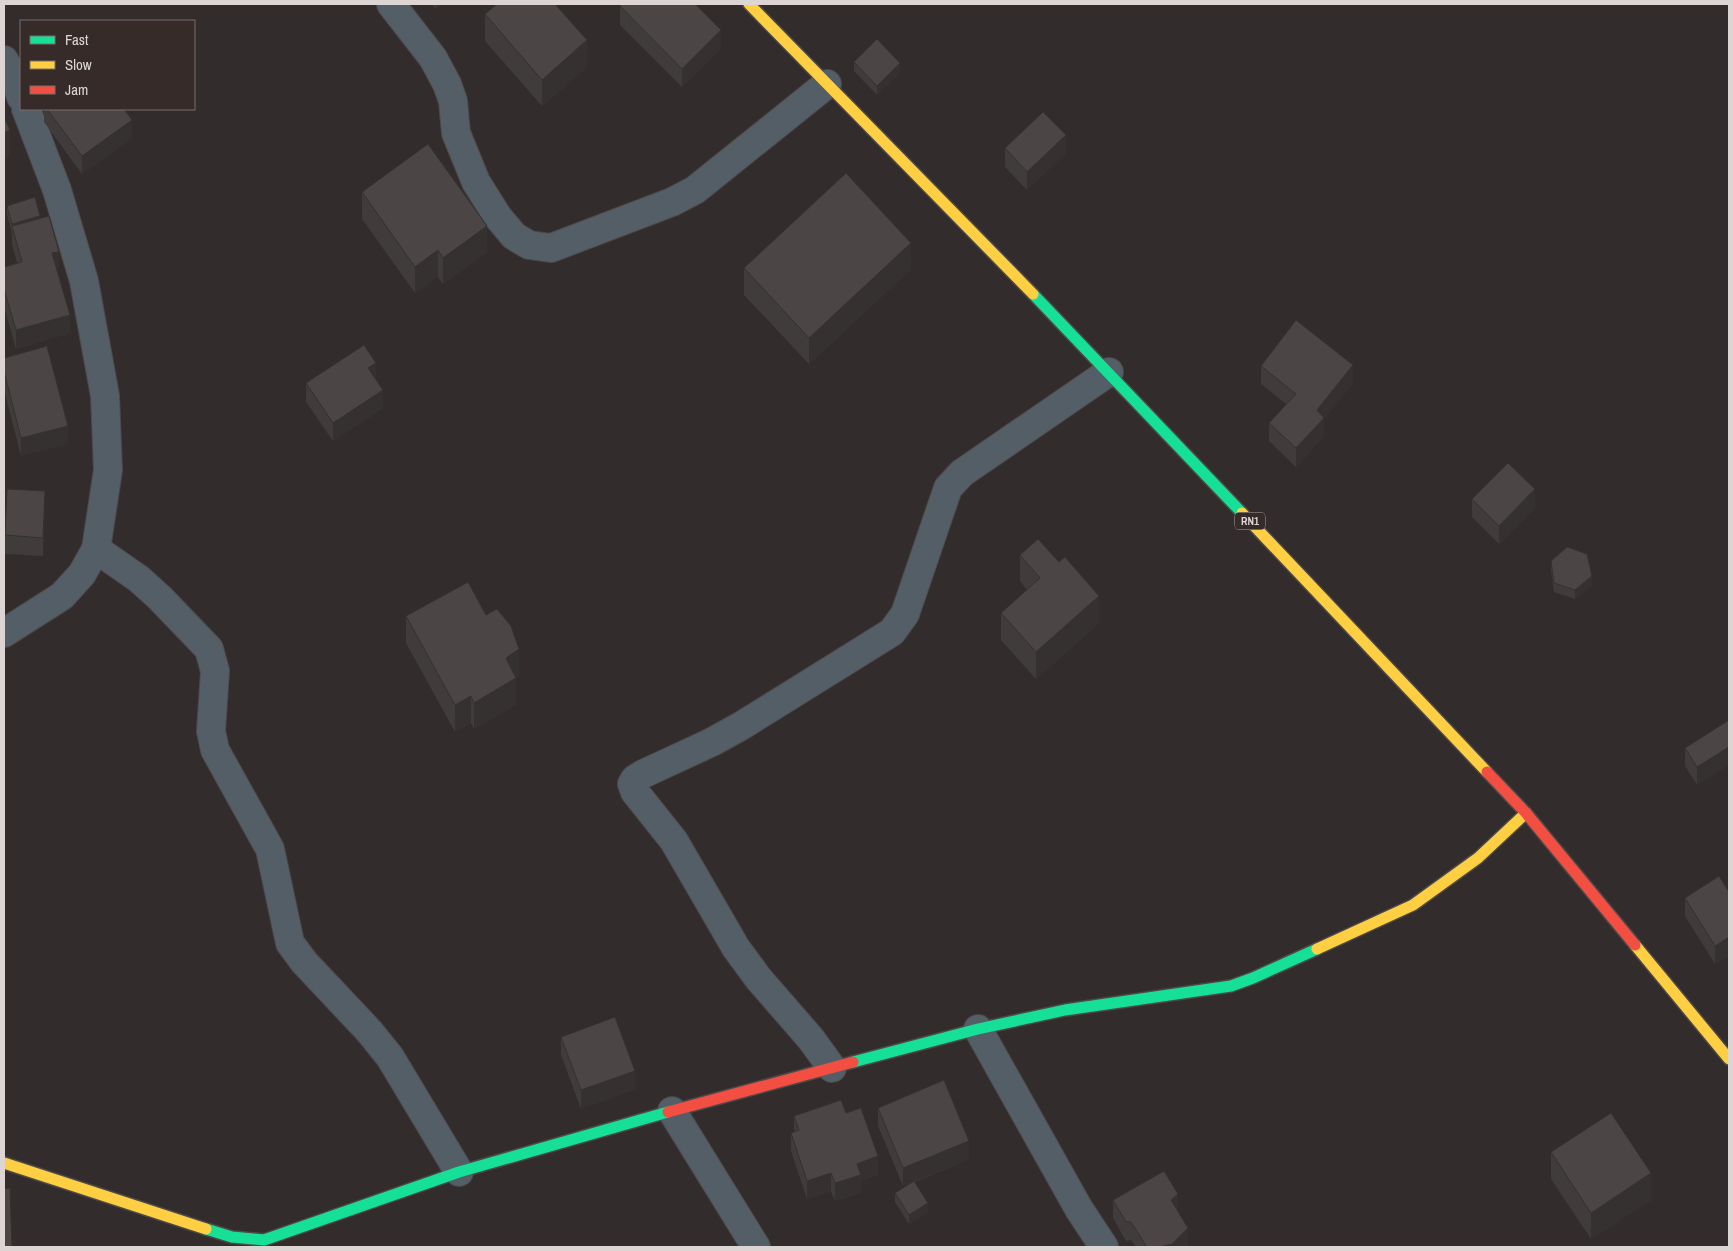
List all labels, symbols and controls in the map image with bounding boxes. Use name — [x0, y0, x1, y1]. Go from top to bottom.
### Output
legend — [20, 20, 195, 110]
text: Fast — [65, 29, 89, 50]
text: Slow — [65, 54, 92, 75]
text: Jam — [65, 79, 88, 100]
road number: RN1 — [1235, 512, 1265, 530]

